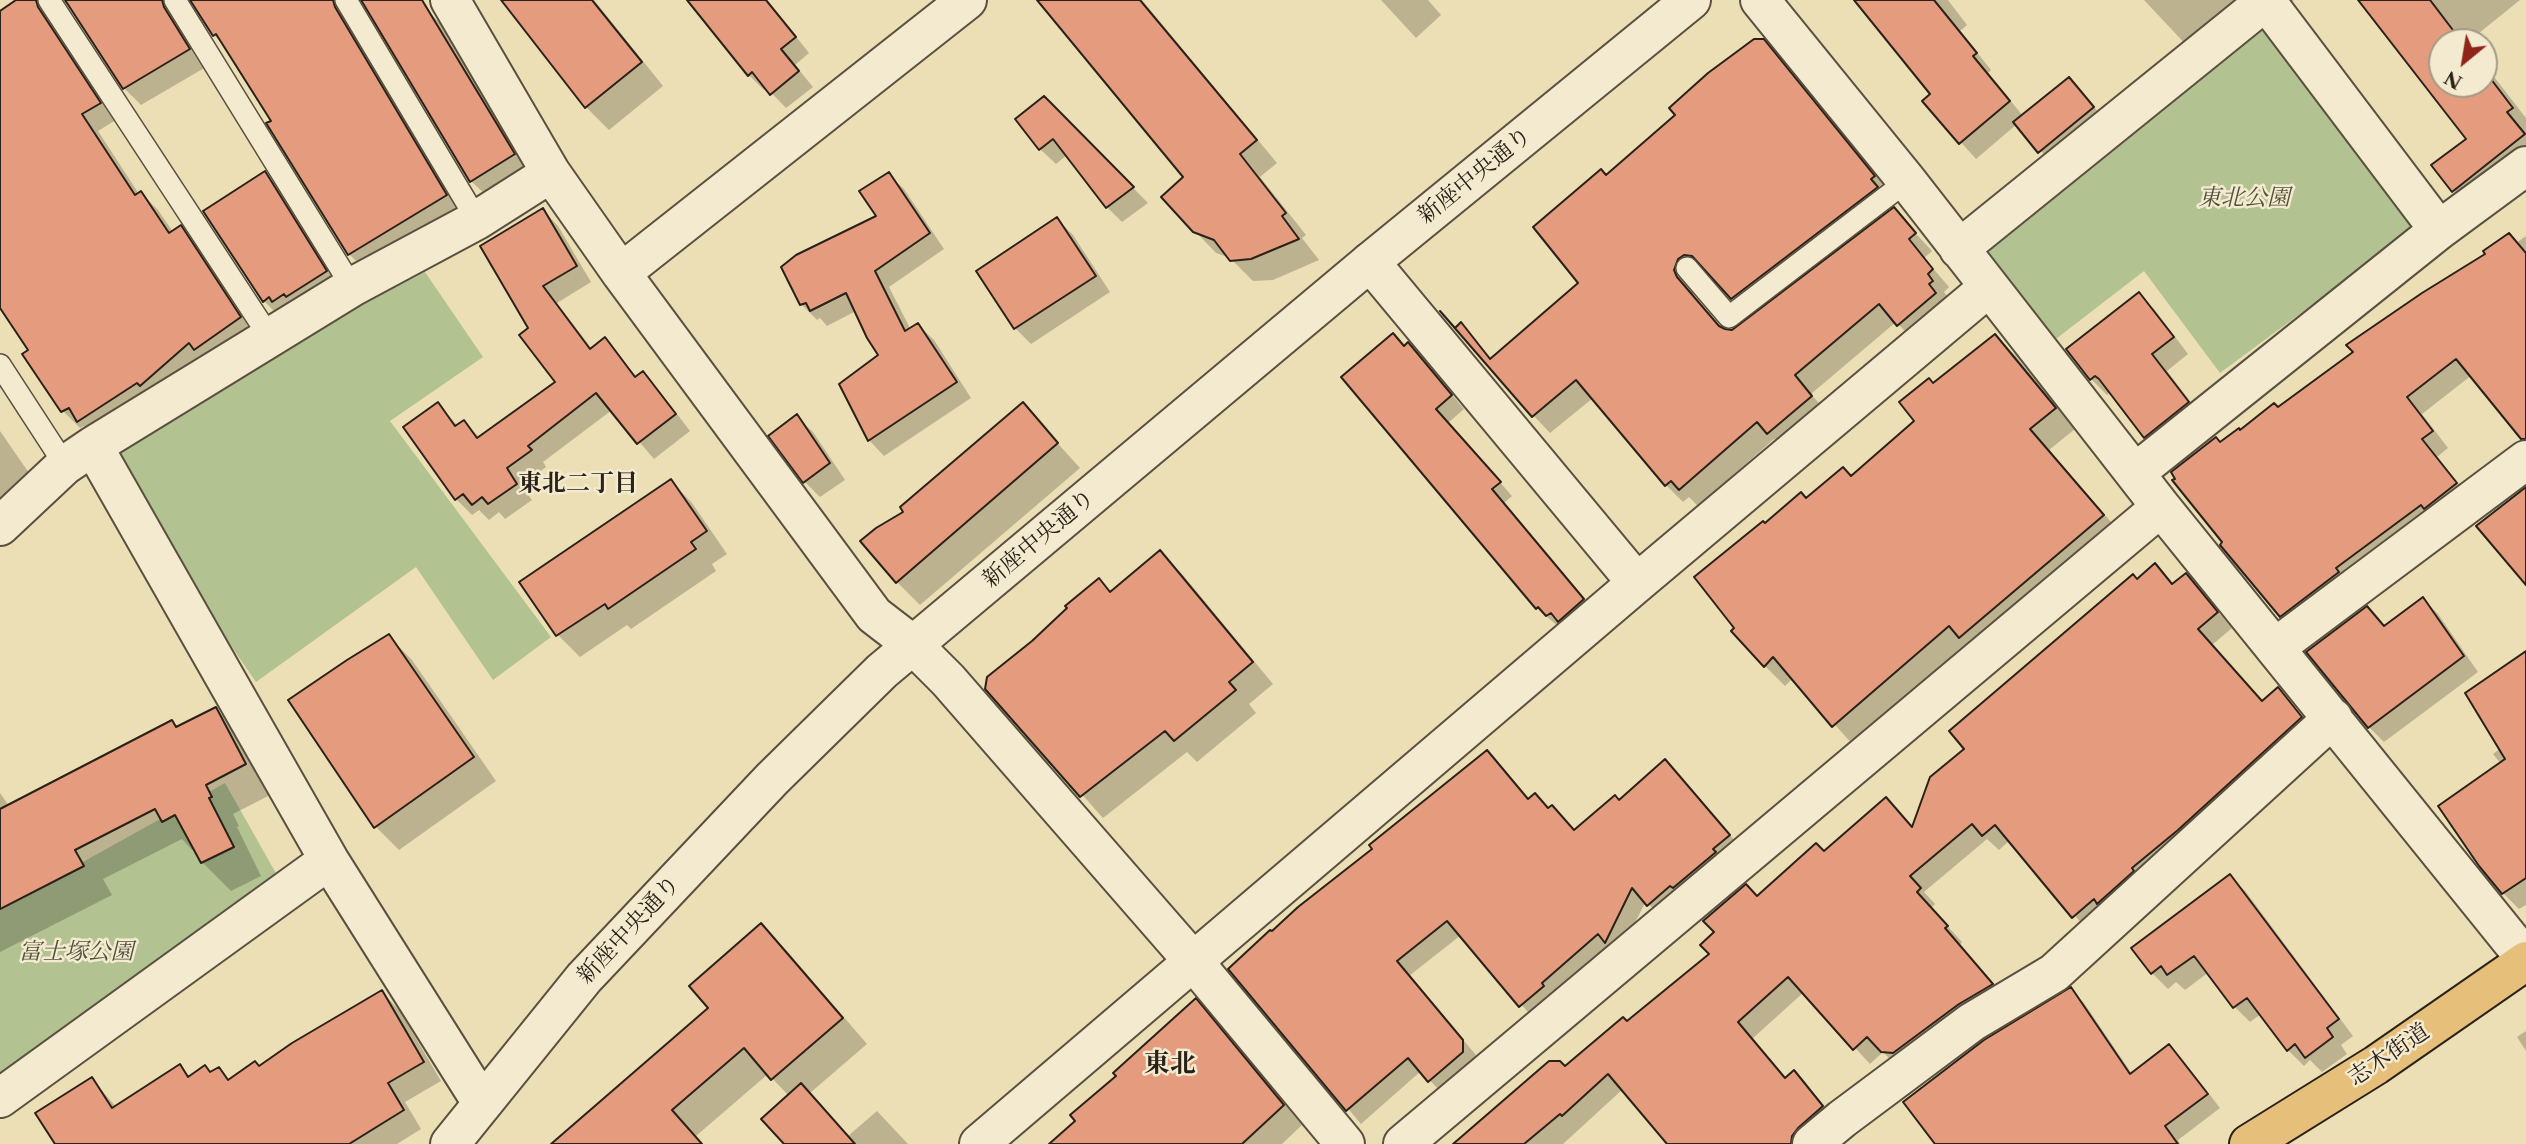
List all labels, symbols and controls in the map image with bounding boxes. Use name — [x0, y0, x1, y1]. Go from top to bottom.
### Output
north arrow — [2428, 28, 2498, 98]
text: N — [2440, 66, 2466, 94]
street label: 新座中央通り — [1413, 122, 1537, 230]
park label: 東北公園 — [2198, 184, 2290, 212]
district label: 東北二丁目 — [518, 470, 638, 498]
street label: 新座中央通り — [977, 484, 1101, 594]
street label: 新座中央通り — [572, 870, 686, 990]
park label: 富士塚公園 — [19, 938, 133, 966]
street label: 志木街道 — [2343, 1018, 2435, 1092]
district label: 東北 — [1144, 1048, 1196, 1080]

